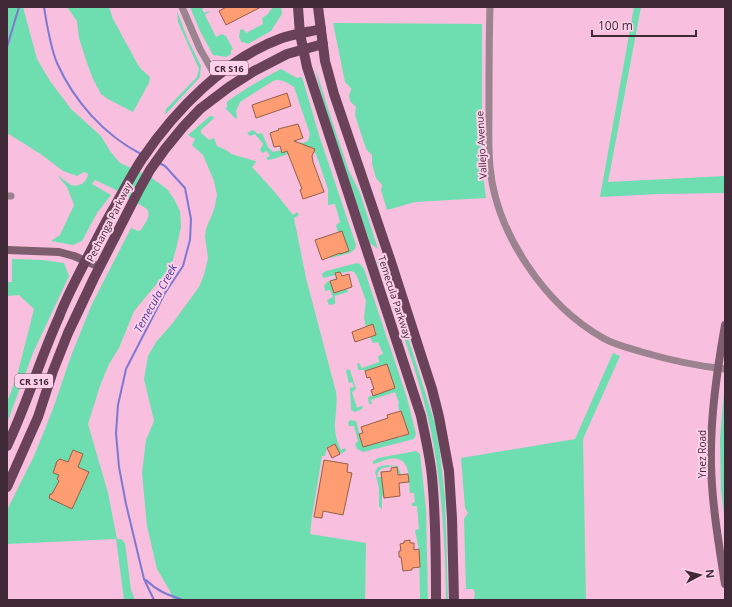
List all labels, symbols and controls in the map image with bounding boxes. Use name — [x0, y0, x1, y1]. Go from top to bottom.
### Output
scale bar — [592, 12, 696, 38]
text: 100 m — [598, 17, 633, 34]
road number: CR S16 — [210, 61, 248, 75]
street label: Vallejo Avenue — [472, 110, 490, 179]
street label: Pechanga Parkway — [83, 179, 135, 264]
street label: Temecula Parkway — [375, 254, 415, 341]
water label: Temecula Creek — [130, 260, 180, 335]
road number: CR S16 — [15, 374, 53, 388]
street label: Ynez Road — [695, 430, 709, 478]
north arrow — [680, 555, 720, 595]
text: N — [702, 568, 718, 579]

